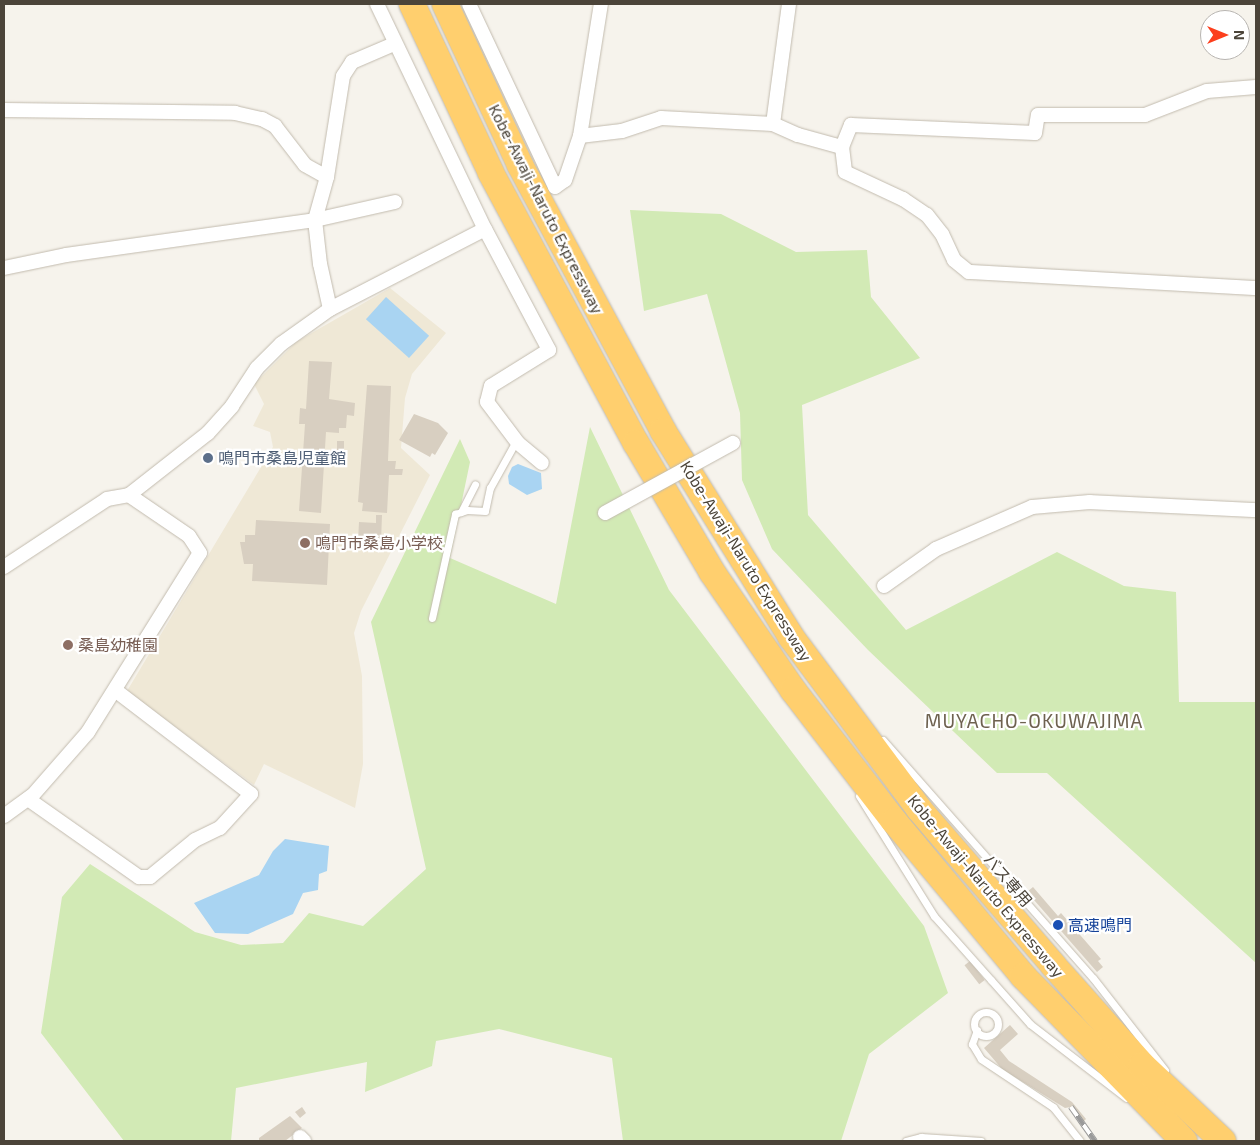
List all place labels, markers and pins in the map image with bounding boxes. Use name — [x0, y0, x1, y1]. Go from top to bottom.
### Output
place label: 鳴門市桑島児童館 — [218, 448, 346, 468]
marker: 鳴門市桑島児童館 — [202, 452, 214, 464]
place label: 鳴門市桑島小学校 — [315, 533, 443, 553]
marker: 鳴門市桑島小学校 — [299, 537, 311, 549]
place label: 桑島幼稚園 — [78, 635, 158, 655]
marker: 桑島幼稚園 — [62, 639, 74, 651]
place label: 高速鳴門 — [1068, 915, 1132, 935]
marker: 高速鳴門 — [1052, 919, 1064, 931]

